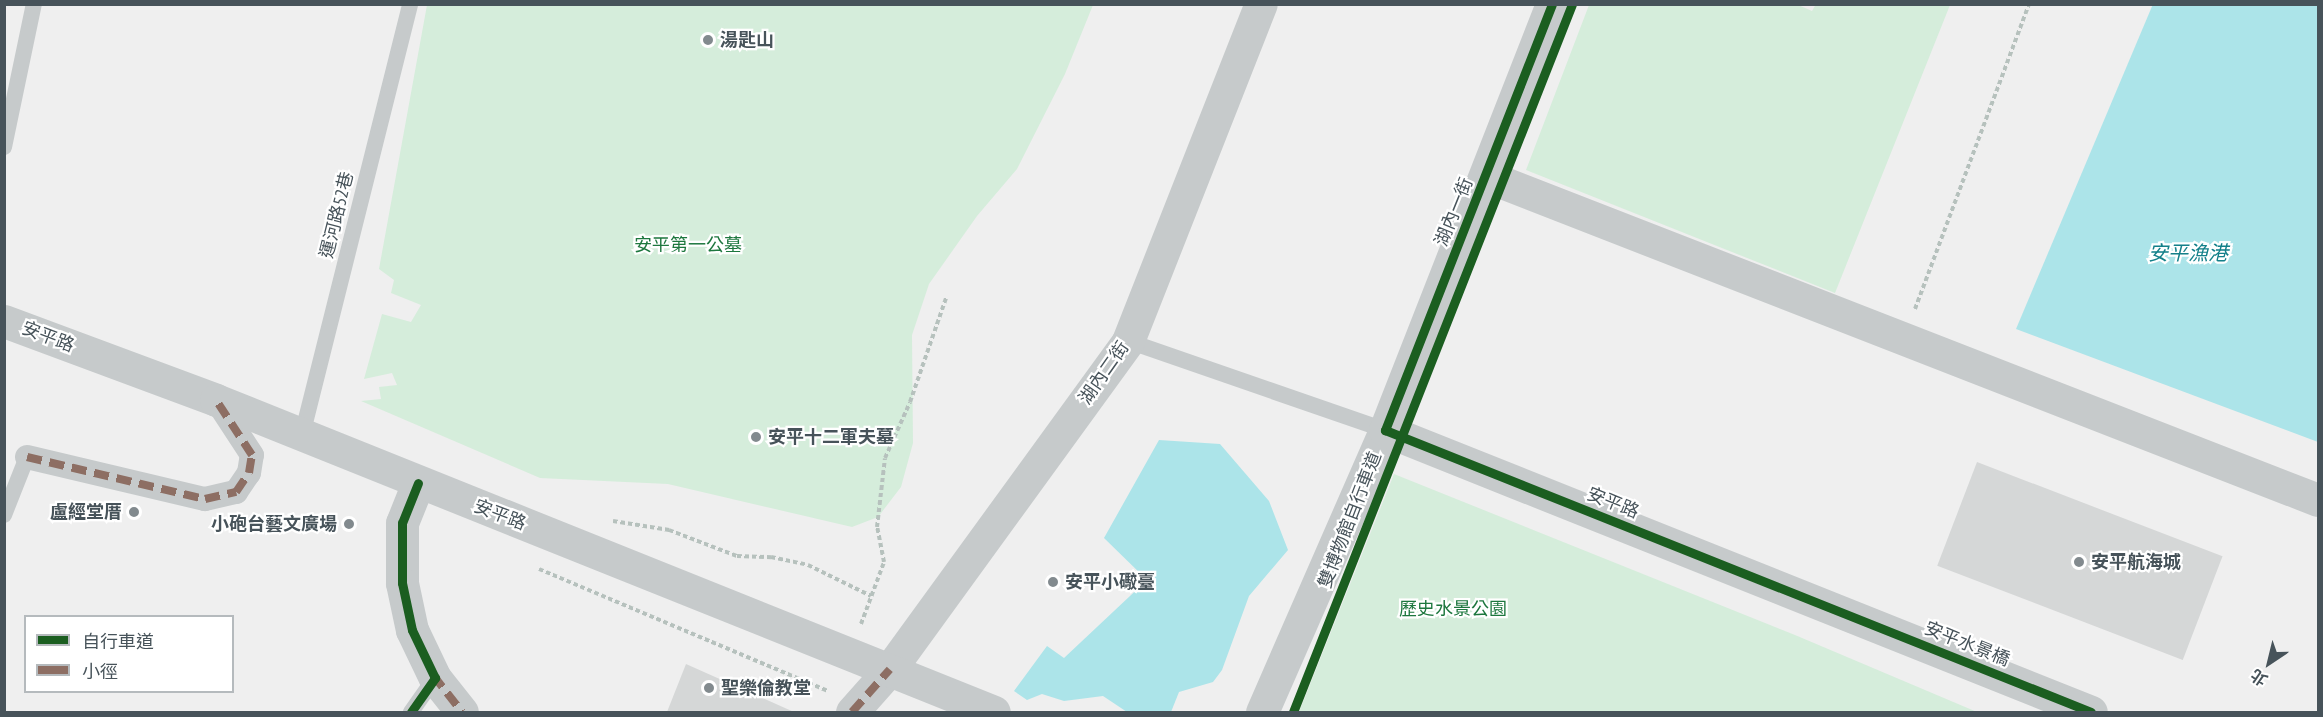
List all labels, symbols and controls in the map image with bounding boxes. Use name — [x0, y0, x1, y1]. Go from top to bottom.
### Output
place label: 湯匙山 — [720, 29, 774, 51]
marker: 湯匙山 — [701, 33, 715, 47]
street label: 運河路52巷 — [316, 170, 358, 260]
street label: 湖內一街 — [1431, 175, 1477, 249]
park label: 安平第一公墓 — [634, 234, 742, 256]
water label: 安平漁港 — [2148, 241, 2228, 265]
street label: 安平路 — [19, 317, 77, 357]
street label: 湖內二街 — [1075, 337, 1133, 409]
place label: 安平十二軍夫墓 — [768, 426, 894, 448]
marker: 安平十二軍夫墓 — [749, 430, 763, 444]
street label: 雙博物館自行車道 — [1314, 449, 1386, 591]
street label: 安平路 — [1584, 483, 1642, 523]
street label: 安平路 — [471, 495, 529, 535]
place label: 盧經堂厝 — [50, 501, 122, 523]
marker: 盧經堂厝 — [127, 505, 141, 519]
place label: 小砲台藝文廣場 — [211, 513, 337, 535]
marker: 小砲台藝文廣場 — [342, 517, 356, 531]
place label: 安平航海城 — [2091, 551, 2181, 573]
marker: 安平航海城 — [2072, 555, 2086, 569]
place label: 安平小礮臺 — [1065, 571, 1155, 593]
marker: 安平小礮臺 — [1046, 575, 1060, 589]
park label: 歷史水景公園 — [1399, 598, 1507, 620]
legend — [24, 615, 234, 693]
street label: 安平水景橋 — [1921, 617, 2013, 671]
text: 自行車道 — [82, 630, 154, 653]
north arrow — [2239, 633, 2299, 693]
text: 小徑 — [82, 660, 118, 683]
text: 北 — [2246, 665, 2271, 691]
place label: 聖樂倫教堂 — [721, 677, 811, 699]
marker: 聖樂倫教堂 — [702, 681, 716, 695]

